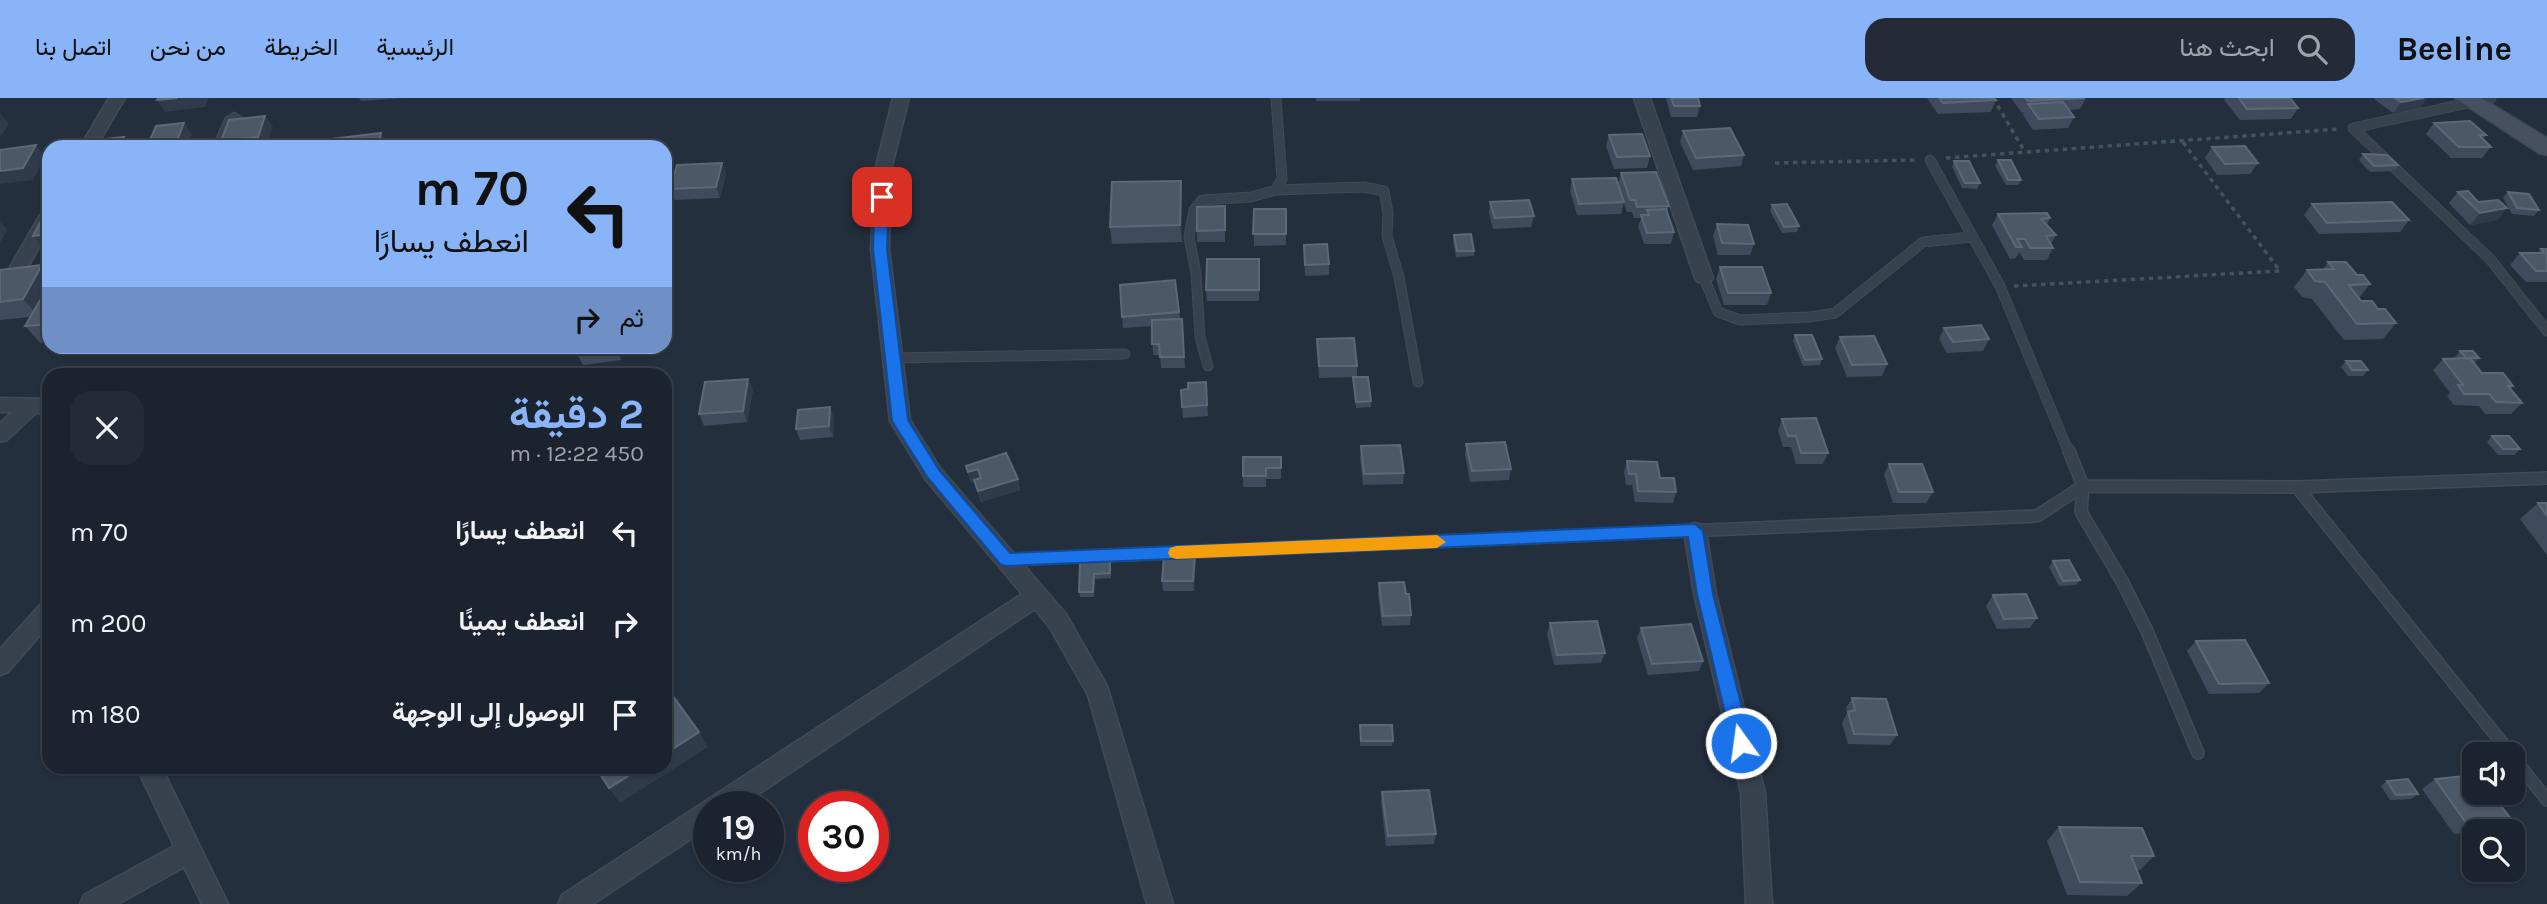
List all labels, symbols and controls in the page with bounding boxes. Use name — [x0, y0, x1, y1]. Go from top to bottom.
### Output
search box — [1865, 18, 2355, 81]
icon: search — [2293, 30, 2331, 68]
text: Beeline — [2397, 30, 2512, 68]
text: ابحث هنا — [2179, 32, 2275, 63]
text: اتصل بنا — [35, 33, 112, 61]
text: من نحن — [150, 33, 226, 61]
text: الخريطة — [264, 33, 338, 61]
text: الرئيسية — [376, 33, 454, 61]
text: 70 m — [415, 160, 529, 217]
pin — [852, 167, 912, 227]
icon: left — [553, 168, 644, 259]
icon: arrive — [863, 178, 901, 216]
text: انعطف يسارًا — [374, 223, 529, 260]
icon: right — [568, 301, 606, 339]
text: ثم — [620, 303, 644, 334]
text: 2 دقيقة — [509, 389, 644, 439]
button: close — [70, 391, 144, 465]
text: 450 m · 12:22 — [510, 440, 644, 467]
icon: left — [606, 514, 644, 552]
text: انعطف يسارًا — [455, 515, 585, 546]
text: 70 m — [70, 517, 128, 548]
icon: right — [606, 605, 644, 643]
text: انعطف يمينًا — [459, 606, 585, 637]
text: 200 m — [70, 608, 146, 639]
icon: arrive — [606, 696, 644, 734]
text: الوصول إلى الوجهة — [392, 697, 585, 728]
text: 180 m — [70, 699, 141, 730]
position arrow — [1704, 706, 1778, 780]
map controls — [2462, 742, 2525, 882]
button: sound — [2462, 742, 2525, 805]
speed limit sign: 30 — [798, 791, 889, 882]
text: 19 — [722, 807, 755, 848]
button: search — [2462, 819, 2525, 882]
text: km/h — [716, 843, 761, 865]

